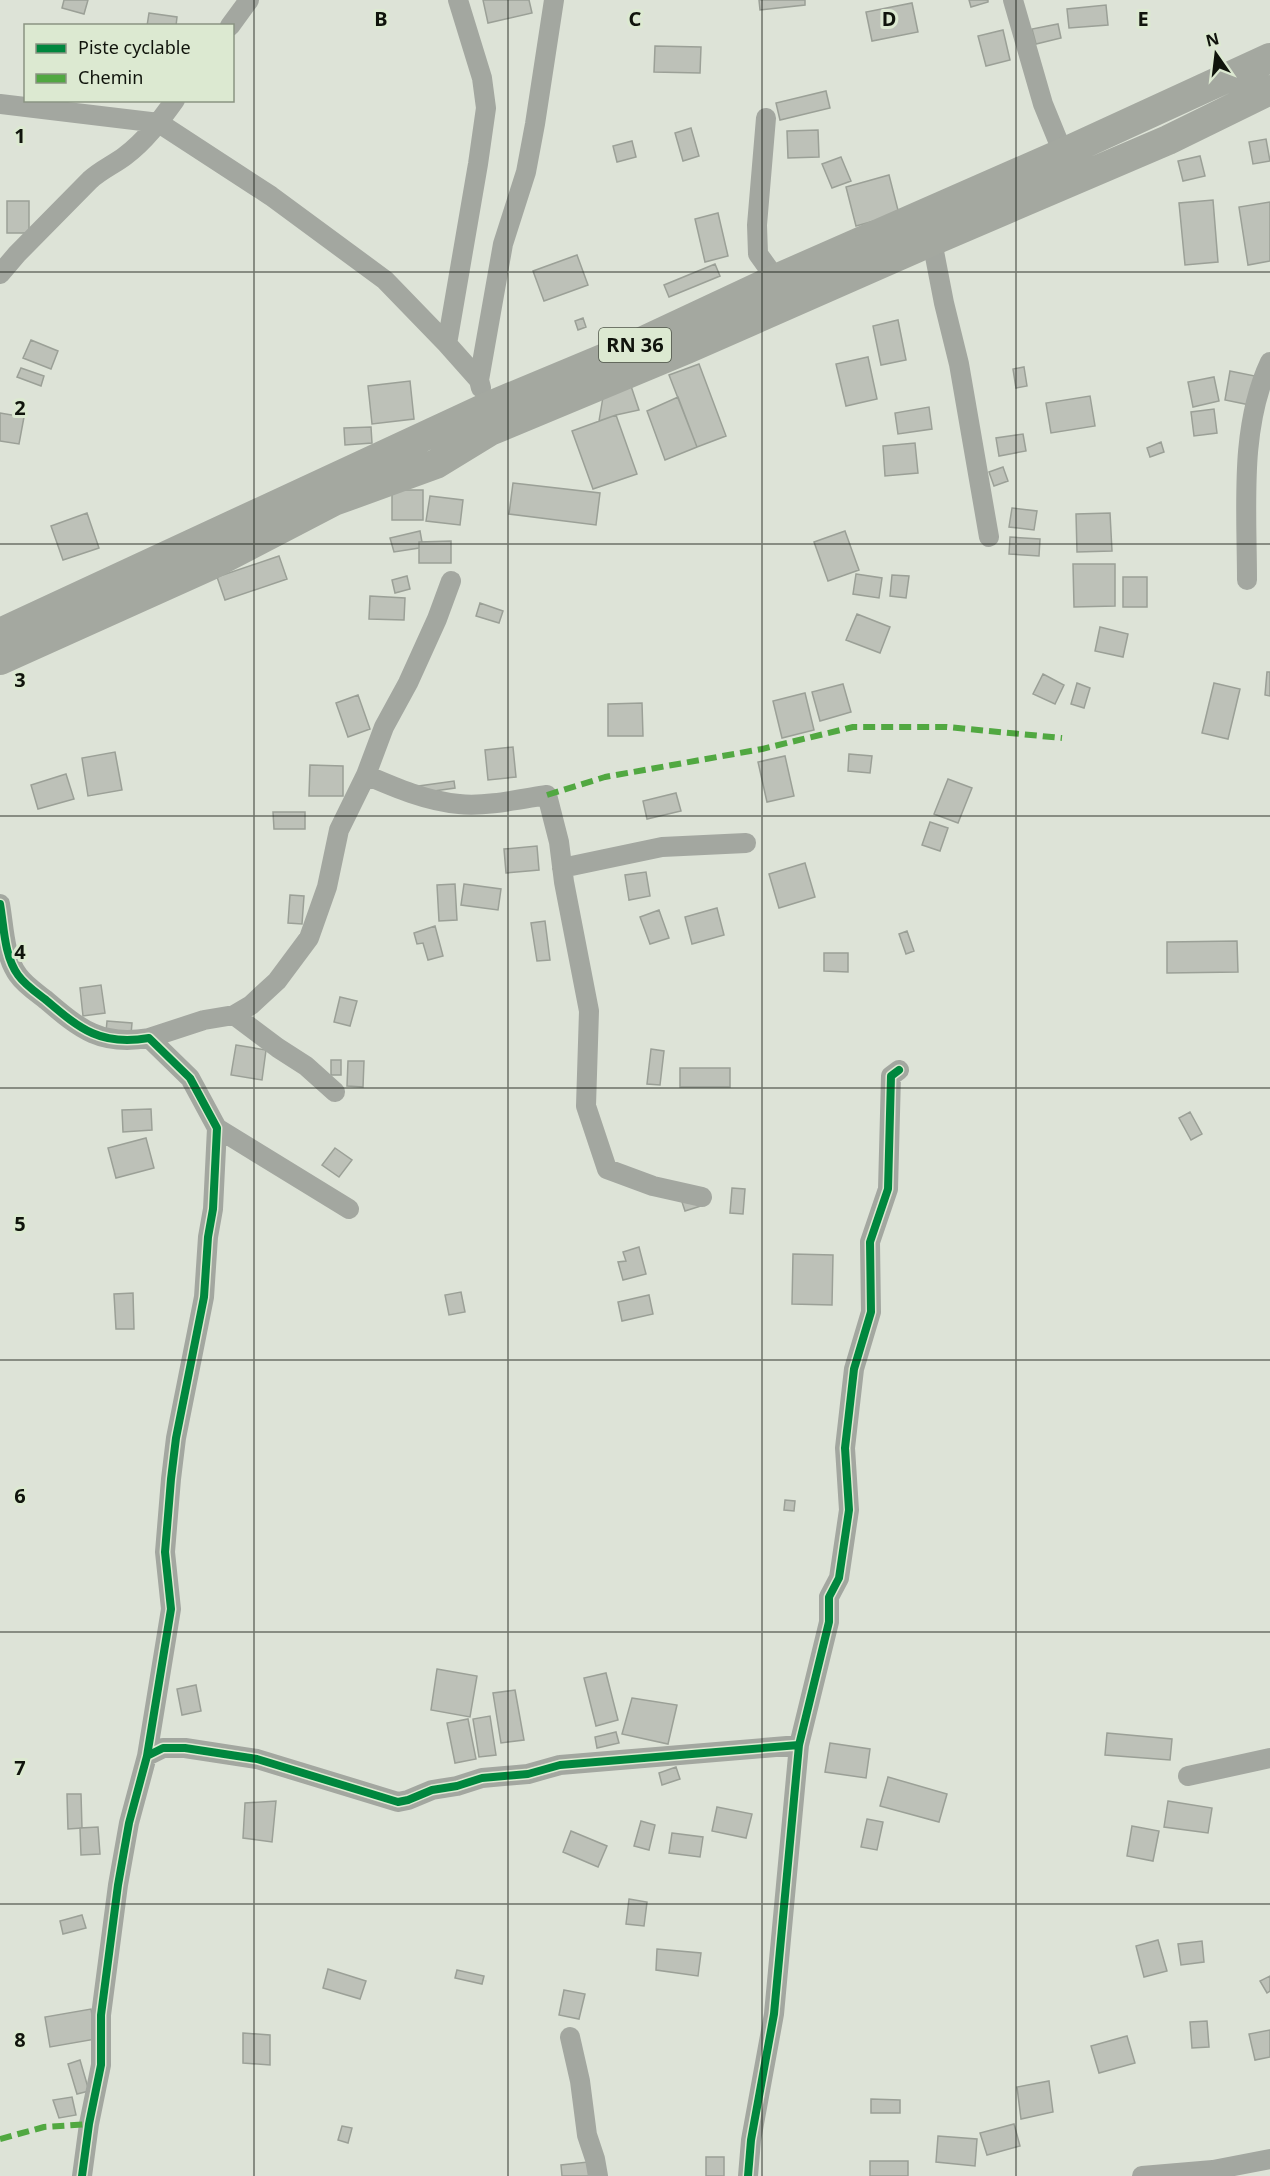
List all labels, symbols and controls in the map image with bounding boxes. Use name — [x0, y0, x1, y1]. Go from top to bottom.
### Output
text: B — [374, 5, 388, 32]
text: C — [629, 5, 642, 32]
text: D — [882, 5, 896, 32]
text: E — [1137, 5, 1149, 32]
legend — [24, 24, 234, 102]
north arrow — [1186, 24, 1246, 84]
text: N — [1203, 27, 1221, 52]
text: Piste cyclable — [78, 35, 191, 59]
text: Chemin — [78, 65, 143, 89]
text: 1 — [14, 122, 26, 149]
road number: RN 36 — [599, 328, 671, 362]
text: 2 — [14, 394, 26, 421]
text: 3 — [14, 666, 26, 693]
text: 4 — [14, 938, 26, 965]
text: 5 — [14, 1210, 26, 1237]
text: 6 — [14, 1482, 26, 1509]
text: 7 — [14, 1754, 26, 1781]
text: 8 — [14, 2026, 26, 2053]

